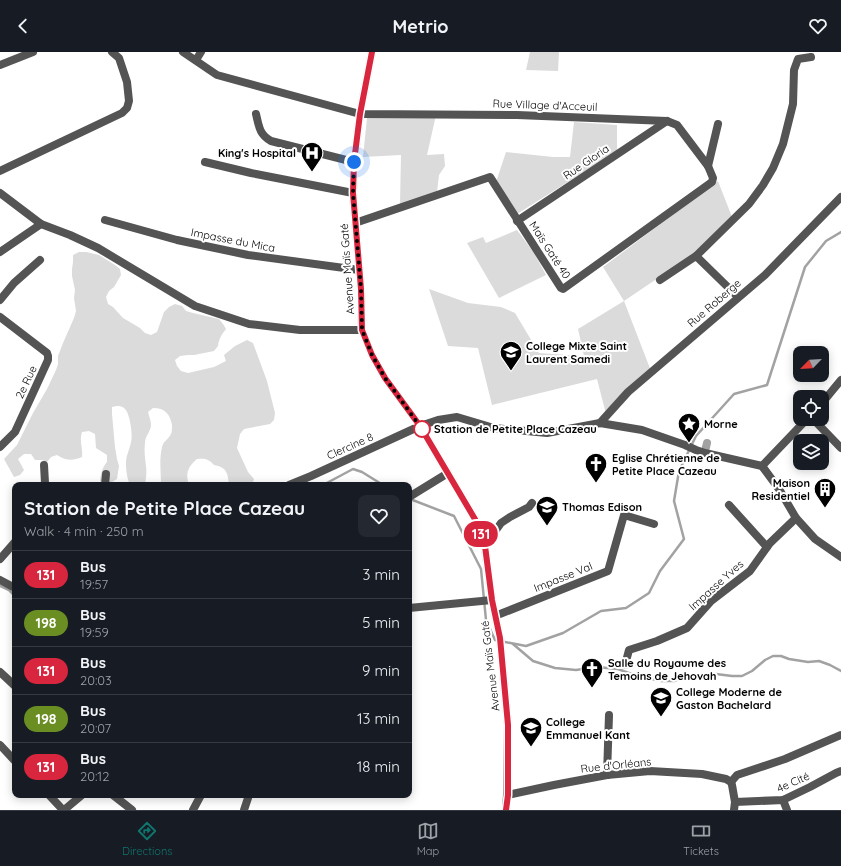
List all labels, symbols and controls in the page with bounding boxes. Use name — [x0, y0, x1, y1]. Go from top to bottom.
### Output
icon: back — [12, 15, 34, 37]
text: Metrio — [392, 15, 449, 38]
icon: heart — [807, 15, 829, 37]
street label: Rue Village d'Acceuil — [492, 96, 598, 114]
hospital icon: King's Hospital — [299, 140, 325, 173]
street label: Rue Gloria — [560, 141, 612, 183]
place label: King's Hospital — [218, 146, 296, 160]
your location — [344, 152, 364, 172]
street label: Maïs Gaté 40 — [526, 219, 574, 281]
street label: Avenue Maïs Gaté — [337, 223, 357, 315]
street label: Impasse du Mica — [190, 225, 276, 255]
street label: Rue Roberge — [684, 276, 744, 330]
school or university icon: College Mixte Saint Laurent Samedi — [498, 339, 524, 372]
place label: College Mixte Saint Laurent Samedi — [526, 339, 627, 366]
north arrow — [793, 346, 829, 382]
map controls — [793, 346, 829, 470]
street label: 2e Rue — [12, 363, 40, 401]
button: locate — [793, 390, 829, 426]
place icon: Morne — [676, 411, 702, 444]
place label: Morne — [704, 417, 738, 431]
marker: Station de Petite Place Cazeau — [413, 420, 431, 438]
place label: Station de Petite Place Cazeau — [434, 422, 597, 436]
street label: Clercine 8 — [325, 430, 375, 462]
button: layers — [793, 434, 829, 470]
church icon: Eglise Chrétienne de Petite Place Cazeau — [583, 451, 609, 484]
place label: Eglise Chrétienne de Petite Place Cazeau — [612, 451, 720, 478]
place label: Maison Residentiel — [752, 476, 810, 503]
building icon: Maison Residentiel — [812, 476, 838, 509]
school or university icon: Thomas Edison — [534, 494, 560, 527]
button: heart — [358, 495, 400, 537]
text: Station de Petite Place Cazeau — [24, 496, 305, 520]
place label: Thomas Edison — [562, 500, 642, 514]
line badge: 131 — [458, 521, 504, 547]
text: Walk · 4 min · 250 m — [24, 523, 144, 539]
text: 131 — [472, 525, 490, 543]
text: Bus — [80, 557, 106, 576]
street label: Impasse Yves — [686, 557, 746, 613]
street label: Impasse Val — [532, 559, 594, 595]
text: 3 min — [362, 565, 400, 584]
text: 131 — [37, 566, 55, 584]
text: 19:57 — [80, 576, 108, 592]
text: Bus — [80, 605, 106, 624]
text: 5 min — [362, 613, 400, 632]
text: 198 — [35, 614, 57, 632]
street label: Avenue Maïs Gaté — [477, 620, 503, 712]
text: 19:59 — [80, 624, 109, 640]
text: Bus — [80, 653, 106, 672]
church icon: Salle du Royaume des Temoins de Jehovah — [579, 656, 605, 689]
place label: Salle du Royaume des Temoins de Jehovah — [608, 656, 726, 683]
text: 9 min — [362, 661, 400, 680]
text: 131 — [37, 662, 55, 680]
text: 20:03 — [80, 672, 112, 688]
school or university icon: College Moderne de Gaston Bachelard — [648, 685, 674, 718]
place label: College Moderne de Gaston Bachelard — [676, 685, 782, 712]
text: Bus — [80, 701, 106, 720]
text: 13 min — [357, 709, 400, 728]
text: 198 — [35, 710, 57, 728]
school or university icon: College Emmanuel Kant — [518, 715, 544, 748]
place label: College Emmanuel Kant — [546, 715, 630, 742]
text: 20:07 — [80, 720, 111, 736]
text: Bus — [80, 749, 106, 768]
street label: Rue d'Orléans — [580, 754, 652, 776]
text: 18 min — [357, 757, 400, 776]
text: 131 — [37, 758, 55, 776]
text: 20:12 — [80, 768, 109, 784]
street label: 4e Cité — [774, 769, 812, 795]
tab: Directions — [122, 820, 173, 858]
tab: Map — [417, 820, 439, 858]
tab: Tickets — [683, 820, 719, 858]

